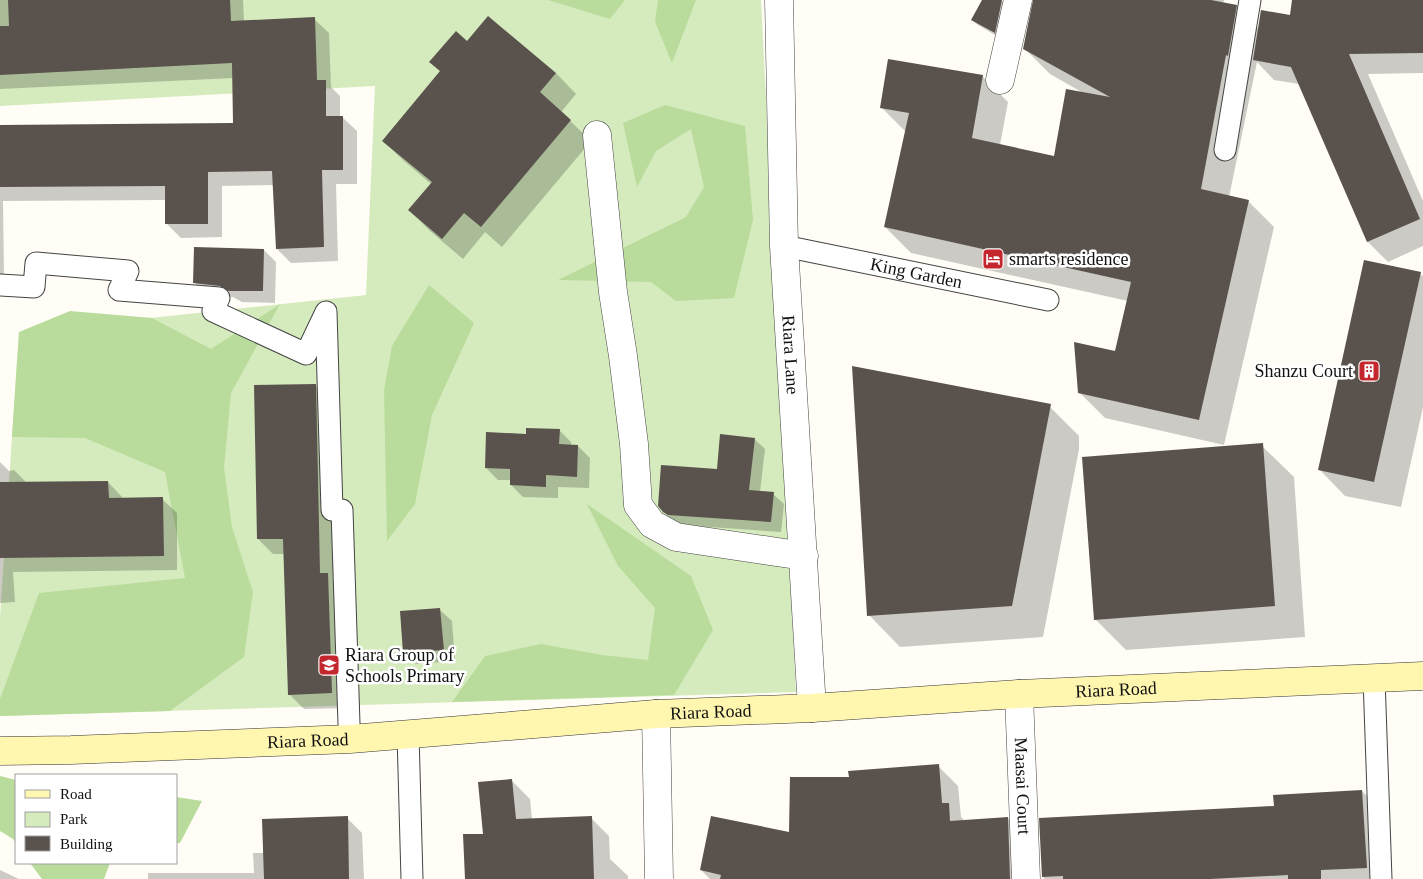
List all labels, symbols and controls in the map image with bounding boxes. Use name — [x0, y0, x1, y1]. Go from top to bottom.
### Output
hotel icon: smarts residence — [981, 247, 1005, 271]
place label: smarts residence — [1009, 249, 1128, 269]
street label: King Garden — [868, 254, 964, 292]
street label: Riara Lane — [778, 314, 803, 395]
building icon: Shanzu Court — [1357, 359, 1381, 383]
place label: Shanzu Court — [1255, 361, 1353, 381]
place label: Riara Group of Schools Primary — [345, 645, 465, 686]
school or university icon: Riara Group of Schools Primary — [317, 653, 341, 677]
street label: Riara Road — [1075, 678, 1157, 701]
street label: Riara Road — [670, 700, 752, 723]
street label: Riara Road — [267, 729, 349, 752]
street label: Maasai Court — [1011, 737, 1034, 835]
legend — [15, 774, 178, 864]
text: Road — [60, 786, 92, 802]
text: Park — [60, 811, 88, 827]
text: Building — [60, 836, 113, 852]

